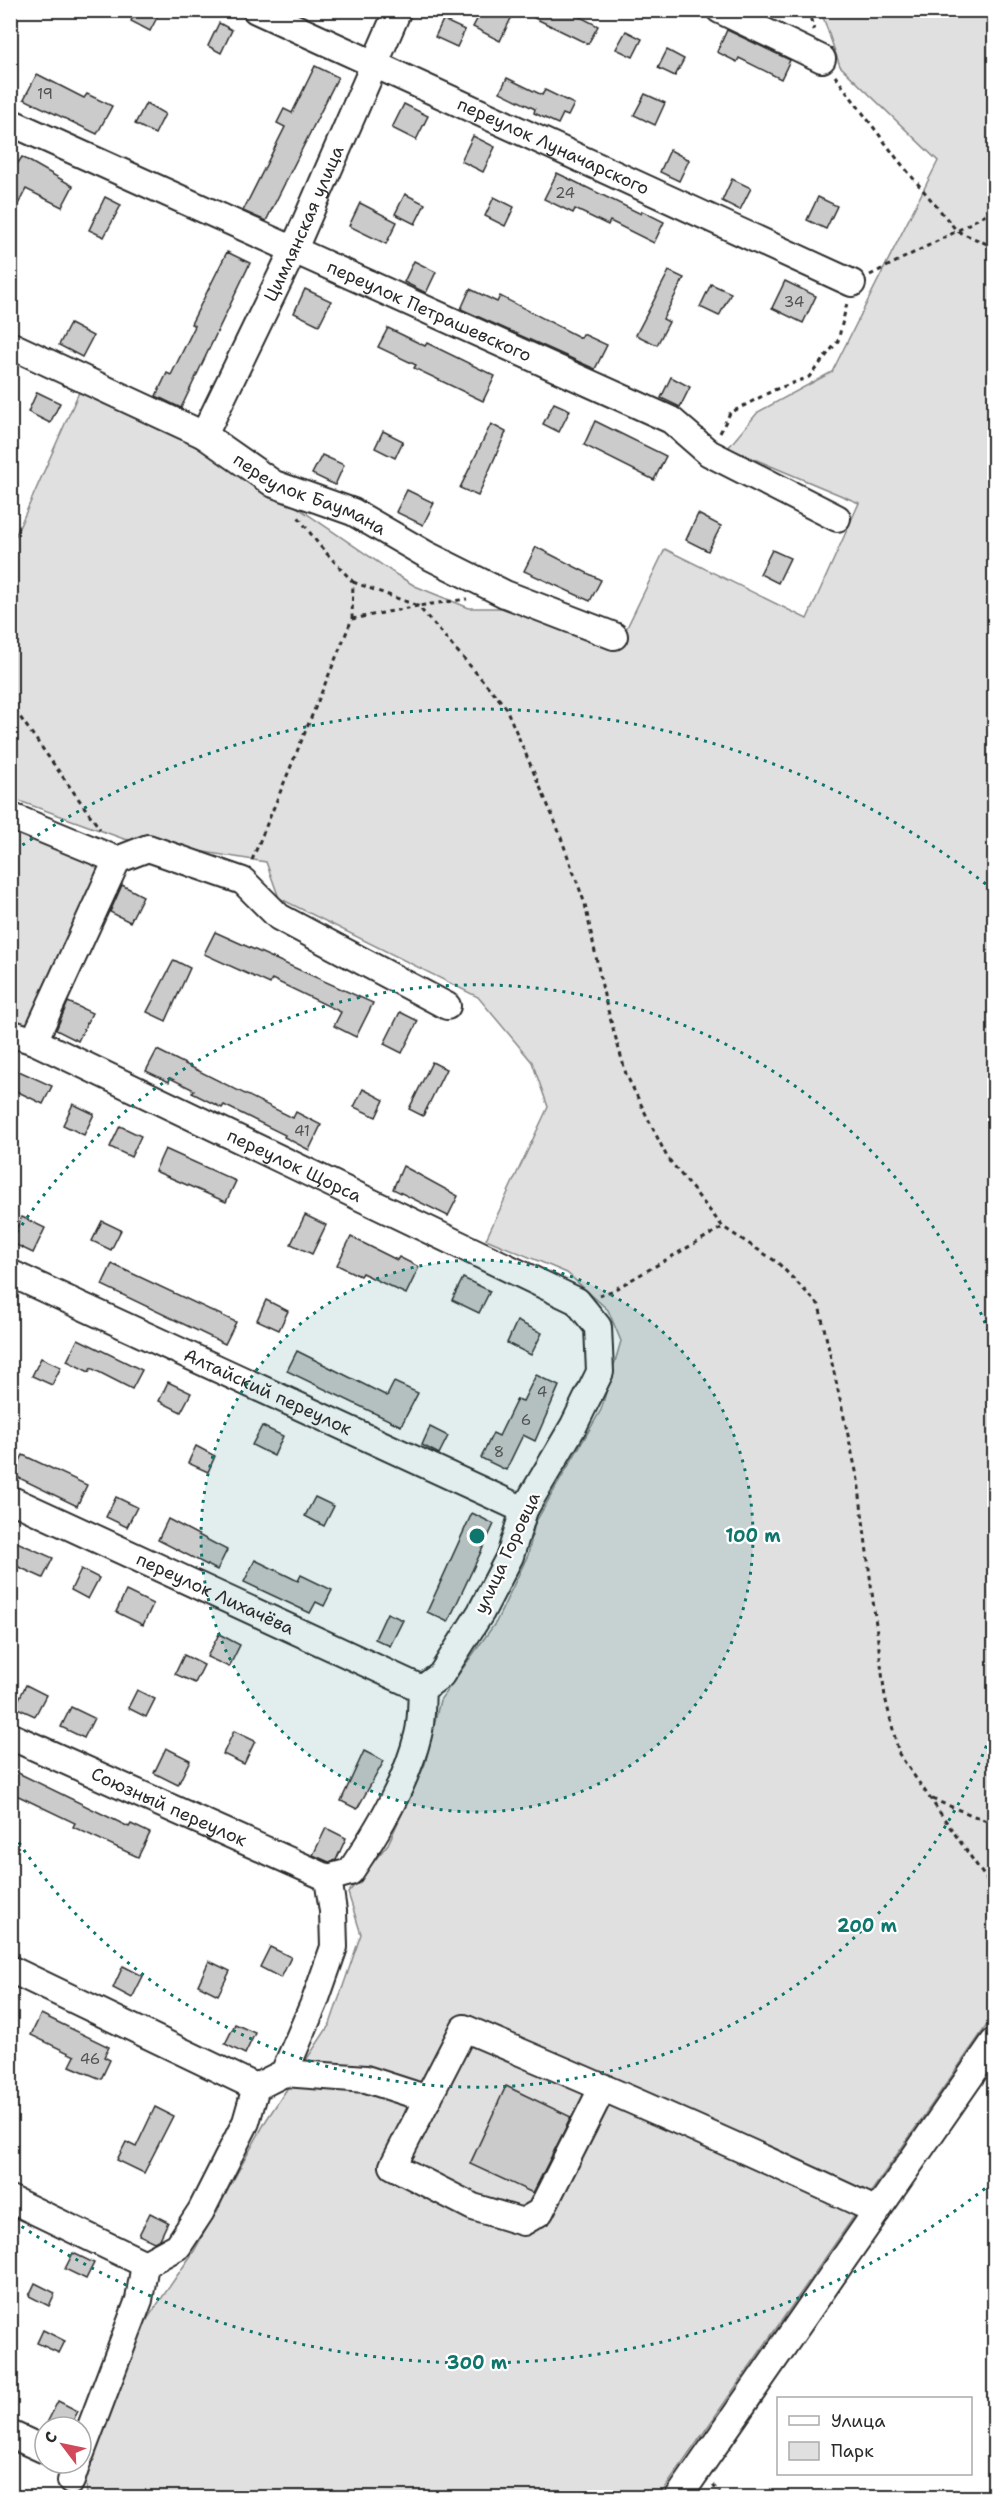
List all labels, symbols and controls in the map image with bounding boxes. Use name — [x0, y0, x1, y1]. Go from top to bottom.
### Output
house number: 19 — [37, 84, 53, 104]
street label: переулок Луначарского — [454, 92, 653, 200]
street label: Цимлянская улица — [258, 142, 350, 306]
house number: 24 — [555, 183, 575, 203]
street label: переулок Петрашевского — [323, 255, 535, 368]
house number: 34 — [784, 292, 804, 312]
street label: переулок Баумана — [229, 447, 391, 541]
house number: 41 — [294, 1121, 310, 1141]
street label: переулок Щорса — [223, 1123, 366, 1208]
street label: Алтайский переулок — [180, 1343, 356, 1441]
house number: 4 — [537, 1382, 547, 1402]
house number: 6 — [521, 1410, 531, 1430]
house number: 8 — [494, 1442, 504, 1462]
street label: улица Горовца — [468, 1488, 546, 1618]
text: 100 m — [725, 1524, 781, 1548]
centre of rings — [467, 1526, 487, 1546]
street label: переулок Лихачёва — [132, 1547, 298, 1640]
street label: Союзный переулок — [87, 1762, 251, 1852]
text: 200 m — [837, 1914, 898, 1938]
house number: 46 — [80, 2049, 100, 2069]
text: 300 m — [447, 2351, 508, 2375]
legend — [777, 2397, 972, 2475]
text: Улица — [831, 2409, 885, 2433]
north arrow — [33, 2415, 93, 2475]
text: С — [39, 2427, 62, 2447]
text: Парк — [831, 2439, 874, 2463]

